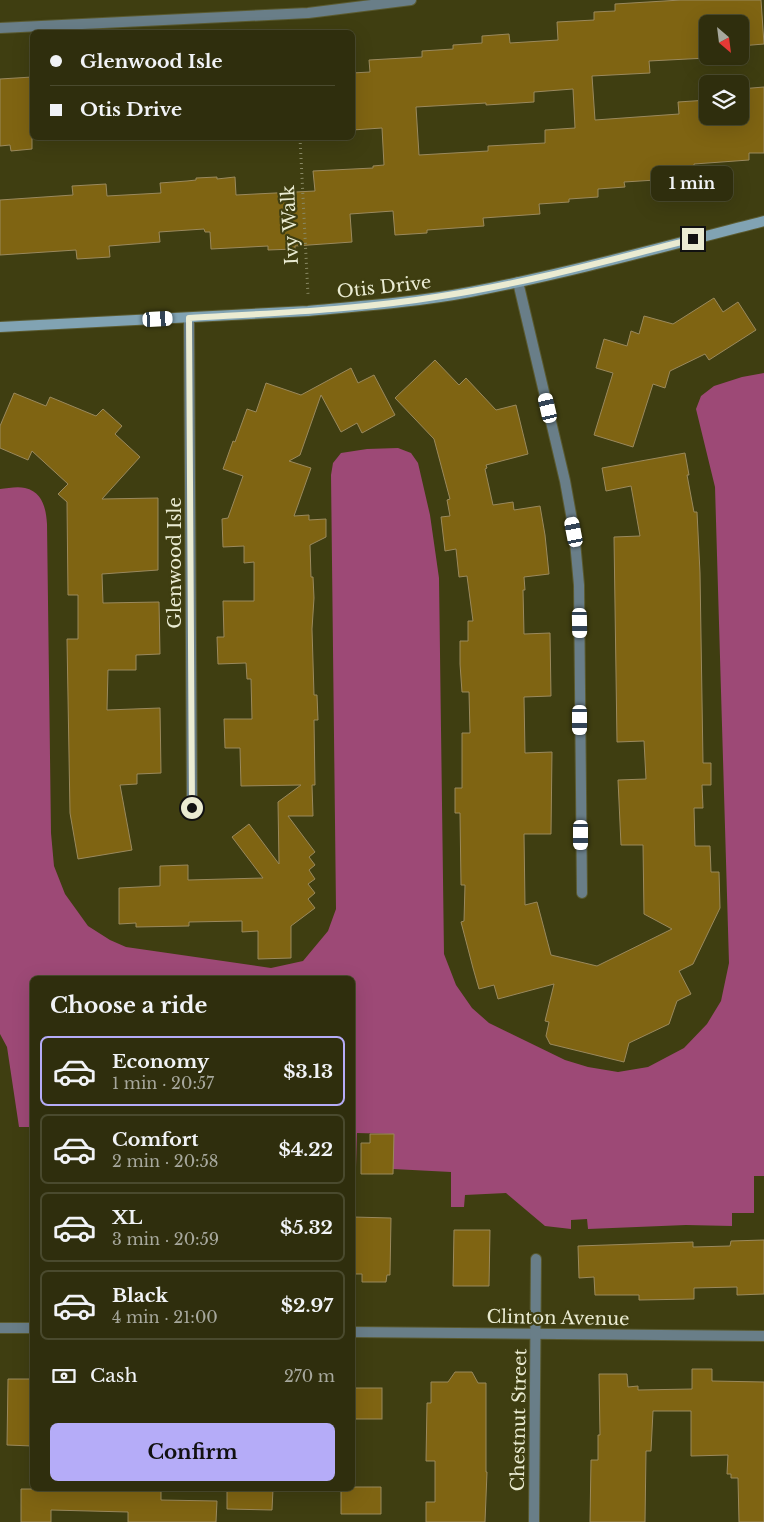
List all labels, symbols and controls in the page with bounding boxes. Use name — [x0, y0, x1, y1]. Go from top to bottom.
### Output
north arrow — [699, 15, 749, 65]
map controls — [699, 15, 749, 125]
text: Glenwood Isle — [80, 50, 223, 73]
button: layers — [699, 75, 749, 125]
text: Otis Drive — [80, 98, 182, 121]
callout: 1 min — [652, 166, 734, 202]
text: 1 min — [669, 173, 715, 193]
street label: Ivy Walk — [277, 185, 303, 265]
route end — [682, 228, 704, 250]
street label: Otis Drive — [336, 271, 432, 303]
car — [142, 311, 173, 327]
car — [537, 392, 558, 424]
street label: Glenwood Isle — [164, 497, 186, 629]
car — [563, 516, 584, 548]
car — [572, 608, 587, 638]
car — [572, 705, 587, 735]
route start — [181, 797, 203, 819]
car — [573, 820, 588, 850]
text: Choose a ride — [50, 992, 207, 1019]
icon: car — [52, 1049, 97, 1094]
text: Economy — [112, 1050, 209, 1073]
text: $3.13 — [283, 1060, 333, 1083]
text: 1 min · 20:57 — [112, 1073, 214, 1093]
icon: car — [52, 1127, 97, 1172]
text: Comfort — [112, 1128, 199, 1151]
text: $4.22 — [278, 1138, 333, 1161]
text: 2 min · 20:58 — [112, 1151, 218, 1171]
icon: car — [52, 1205, 97, 1250]
text: XL — [112, 1206, 142, 1229]
text: $5.32 — [280, 1216, 333, 1239]
text: 3 min · 20:59 — [112, 1229, 219, 1249]
icon: car — [52, 1283, 97, 1328]
text: Black — [112, 1284, 168, 1307]
text: $2.97 — [281, 1294, 333, 1317]
street label: Clinton Avenue — [486, 1306, 630, 1330]
text: 4 min · 21:00 — [112, 1307, 218, 1327]
street label: Chestnut Street — [507, 1348, 531, 1492]
icon: cash — [50, 1362, 78, 1390]
text: Cash — [90, 1364, 137, 1387]
text: 270 m — [284, 1366, 335, 1386]
button: Confirm — [50, 1423, 335, 1481]

